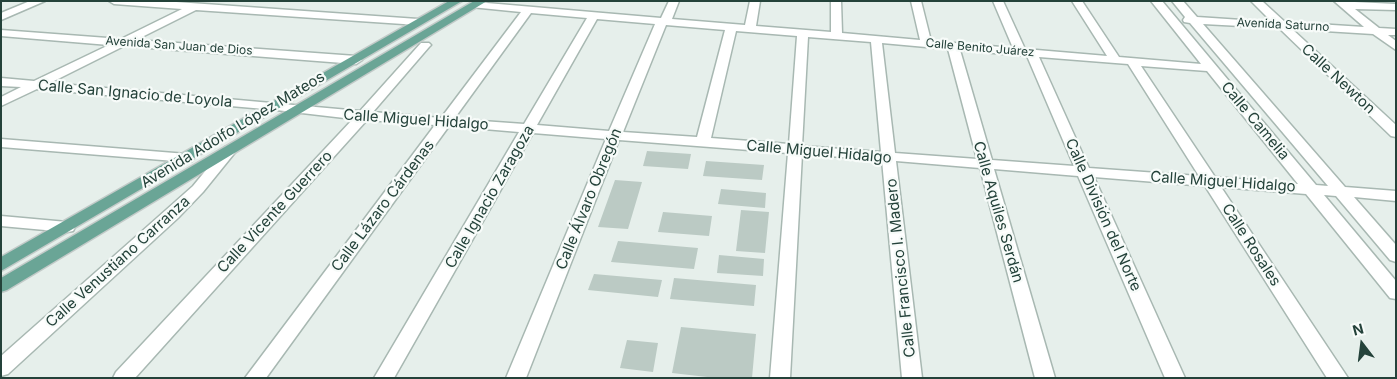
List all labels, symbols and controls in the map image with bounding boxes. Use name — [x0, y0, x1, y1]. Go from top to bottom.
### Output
street label: Avenida Saturno — [1236, 15, 1330, 35]
street label: Avenida San Juan de Dios — [105, 34, 253, 58]
street label: Calle Benito Juárez — [925, 36, 1035, 60]
street label: Calle Newton — [1297, 40, 1379, 118]
street label: Avenida Adolfo López Mateos — [138, 68, 328, 192]
street label: Calle San Ignacio de Loyola — [37, 77, 233, 111]
street label: Calle Camelia — [1217, 78, 1293, 164]
street label: Calle Miguel Hidalgo — [343, 106, 489, 134]
street label: Calle Ignacio Zaragoza — [442, 122, 538, 272]
street label: Calle Álvaro Obregón — [552, 126, 626, 272]
street label: Calle División del Norte — [1061, 136, 1145, 294]
street label: Calle Lázaro Cárdenas — [328, 137, 438, 275]
street label: Calle Miguel Hidalgo — [746, 137, 892, 167]
street label: Calle Aquiles Serdán — [969, 139, 1027, 285]
street label: Calle Vicente Guerrero — [214, 147, 336, 277]
street label: Calle Miguel Hidalgo — [1150, 168, 1296, 196]
street label: Calle Francisco I. Madero — [883, 178, 919, 358]
street label: Calle Venustiano Carranza — [42, 193, 194, 331]
street label: Calle Rosales — [1218, 200, 1284, 290]
north arrow — [1337, 319, 1387, 369]
text: N — [1351, 319, 1365, 339]

